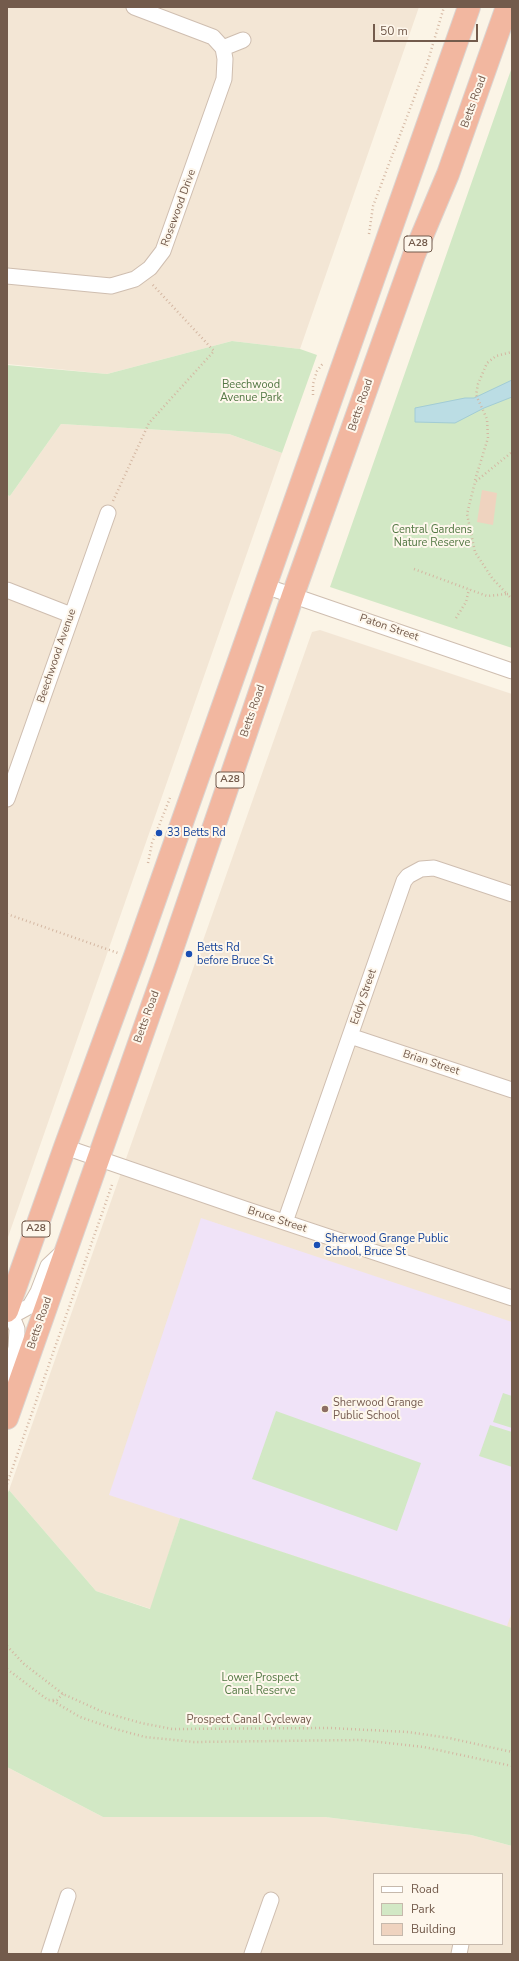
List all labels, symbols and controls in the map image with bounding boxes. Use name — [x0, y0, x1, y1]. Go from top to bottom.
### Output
scale bar — [375, 16, 480, 42]
text: 50 m — [380, 23, 408, 39]
street label: Betts Road — [458, 74, 490, 130]
street label: Rosewood Drive — [159, 168, 199, 248]
road number: A28 — [404, 236, 432, 252]
street label: Betts Road — [346, 377, 376, 433]
park label: Beechwood Avenue Park — [220, 378, 282, 404]
park label: Central Gardens Nature Reserve — [392, 523, 472, 549]
street label: Beechwood Avenue — [35, 607, 79, 705]
street label: Paton Street — [358, 612, 420, 644]
street label: Betts Road — [238, 683, 268, 739]
road number: A28 — [216, 772, 244, 788]
place label: 33 Betts Rd — [167, 826, 226, 840]
marker: 33 Betts Rd — [154, 828, 164, 838]
place label: Betts Rd before Bruce St — [197, 941, 273, 967]
marker: Betts Rd before Bruce St — [184, 949, 194, 959]
street label: Eddy Street — [348, 968, 380, 1026]
street label: Betts Road — [131, 989, 163, 1045]
street label: Brian Street — [401, 1048, 461, 1078]
street label: Bruce Street — [246, 1204, 308, 1236]
road number: A28 — [22, 1221, 50, 1237]
place label: Sherwood Grange Public School, Bruce St — [325, 1232, 448, 1258]
marker: Sherwood Grange Public School, Bruce St — [312, 1240, 322, 1250]
street label: Betts Road — [25, 1295, 55, 1351]
place label: Sherwood Grange Public School — [333, 1396, 423, 1422]
marker: Sherwood Grange Public School — [320, 1404, 330, 1414]
park label: Lower Prospect Canal Reserve — [221, 1671, 299, 1697]
street label: Prospect Canal Cycleway — [187, 1713, 311, 1727]
legend — [373, 1873, 503, 1945]
text: Road — [411, 1881, 439, 1897]
text: Park — [411, 1901, 435, 1917]
text: Building — [411, 1921, 456, 1937]

